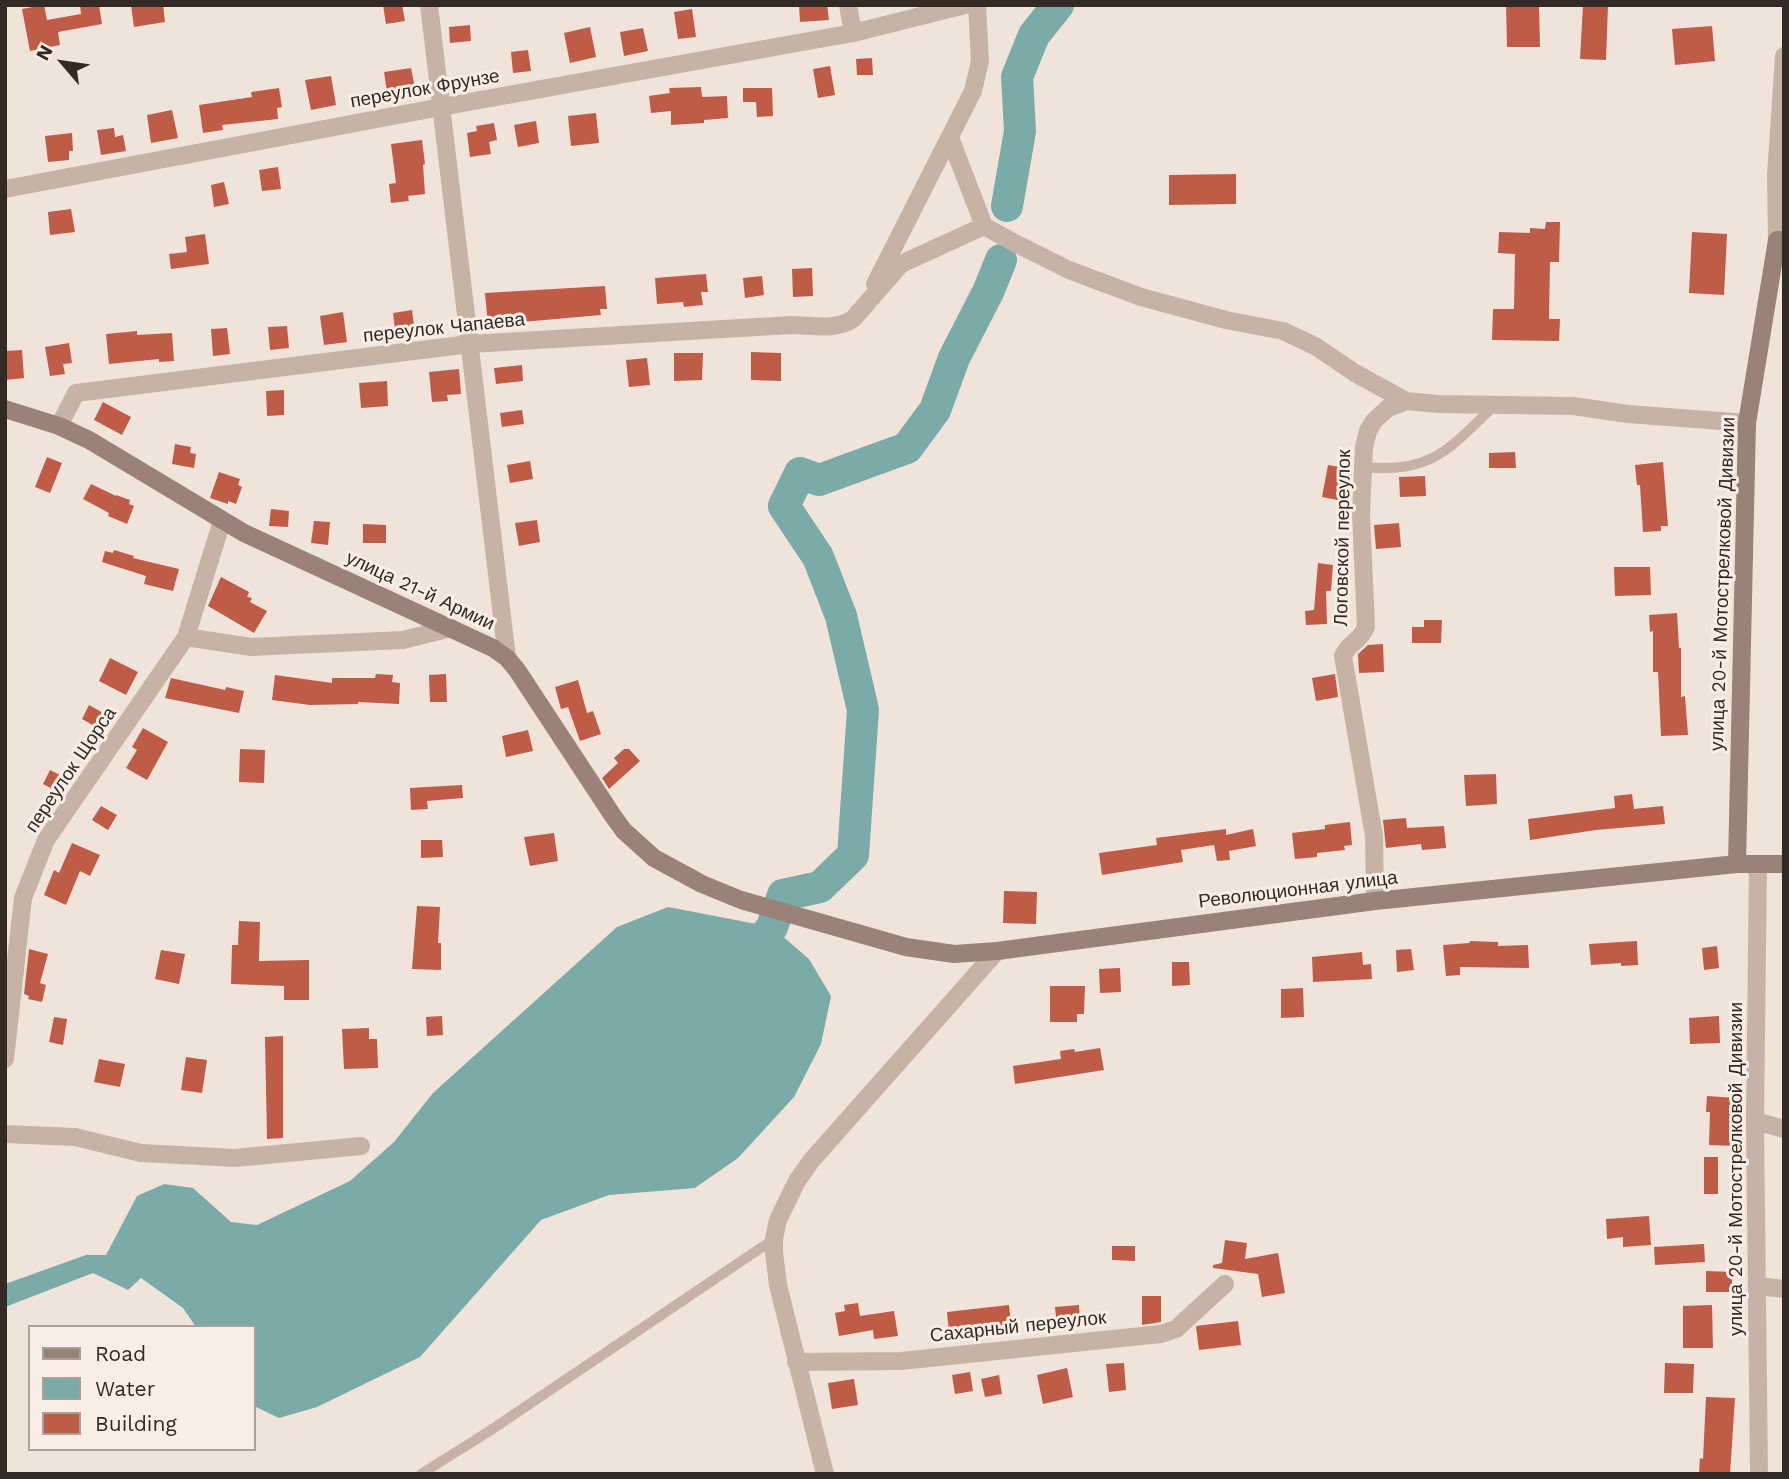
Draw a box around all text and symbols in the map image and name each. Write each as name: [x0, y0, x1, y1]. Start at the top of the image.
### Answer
north arrow: [28, 28, 98, 98]
text: N: [31, 41, 58, 64]
street label: переулок Фрунзе: [348, 65, 502, 113]
street label: переулок Чапаева: [362, 308, 526, 348]
street label: улица 20-й Мотострелковой Дивизии: [1706, 417, 1740, 751]
street label: Логовской переулок: [1330, 449, 1356, 627]
street label: улица 21-й Армии: [342, 547, 498, 635]
street label: переулок Щорса: [21, 703, 121, 837]
street label: Революционная улица: [1197, 866, 1399, 914]
street label: улица 20-й Мотострелковой Дивизии: [1725, 1002, 1747, 1336]
street label: Сахарный переулок: [929, 1306, 1107, 1348]
legend: [28, 1325, 256, 1451]
text: Road: [95, 1341, 146, 1366]
text: Water: [95, 1376, 155, 1401]
text: Building: [95, 1411, 177, 1436]

